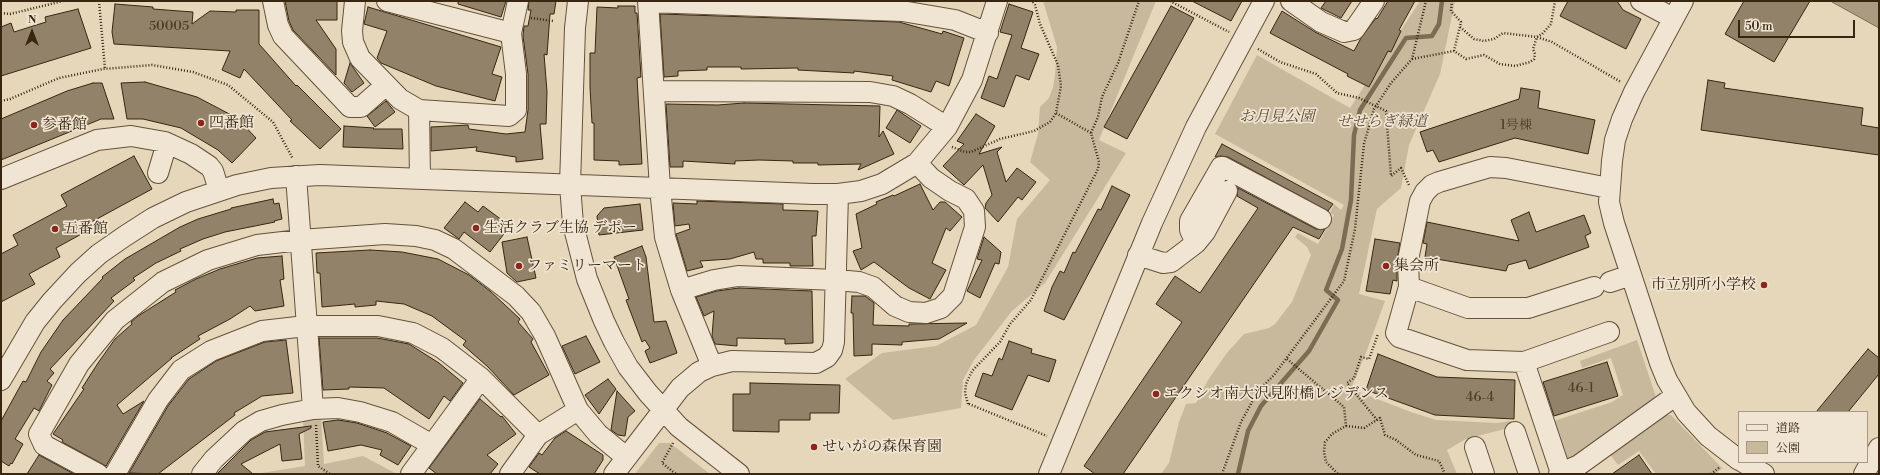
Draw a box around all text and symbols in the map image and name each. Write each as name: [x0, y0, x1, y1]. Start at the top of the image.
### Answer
north arrow: [12, 12, 52, 52]
scale bar: [1740, 12, 1857, 38]
text: N: [28, 13, 36, 27]
house number: 50005: [149, 19, 189, 35]
text: 50 m: [1745, 19, 1773, 34]
park label: お月見公園: [1240, 108, 1314, 126]
park label: せせらぎ緑道: [1337, 113, 1427, 131]
place label: 四番館: [209, 114, 254, 132]
place label: 参番館: [42, 116, 87, 134]
marker: 四番館: [196, 118, 206, 128]
house number: 1号棟: [1500, 118, 1532, 134]
marker: 参番館: [29, 120, 39, 130]
place label: 生活クラブ生協 デポー: [484, 219, 637, 237]
place label: 五番館: [63, 220, 108, 238]
marker: 生活クラブ生協 デポー: [471, 223, 481, 233]
marker: 五番館: [50, 224, 60, 234]
place label: ファミリーマート: [527, 257, 647, 275]
place label: 集会所: [1394, 257, 1439, 275]
marker: ファミリーマート: [514, 261, 524, 271]
marker: 集会所: [1381, 261, 1391, 271]
place label: 市立別所小学校: [1651, 276, 1756, 294]
marker: 市立別所小学校: [1759, 280, 1769, 290]
house number: 46-1: [1568, 381, 1594, 397]
place label: エクシオ南大沢見附橋レジデンス: [1164, 385, 1389, 403]
marker: エクシオ南大沢見附橋レジデンス: [1151, 389, 1161, 399]
house number: 46-4: [1466, 390, 1494, 406]
legend: [1738, 411, 1868, 463]
text: 道路: [1776, 421, 1800, 436]
place label: せいがの森保育園: [822, 438, 942, 456]
text: 公園: [1776, 441, 1800, 456]
marker: せいがの森保育園: [809, 442, 819, 452]

